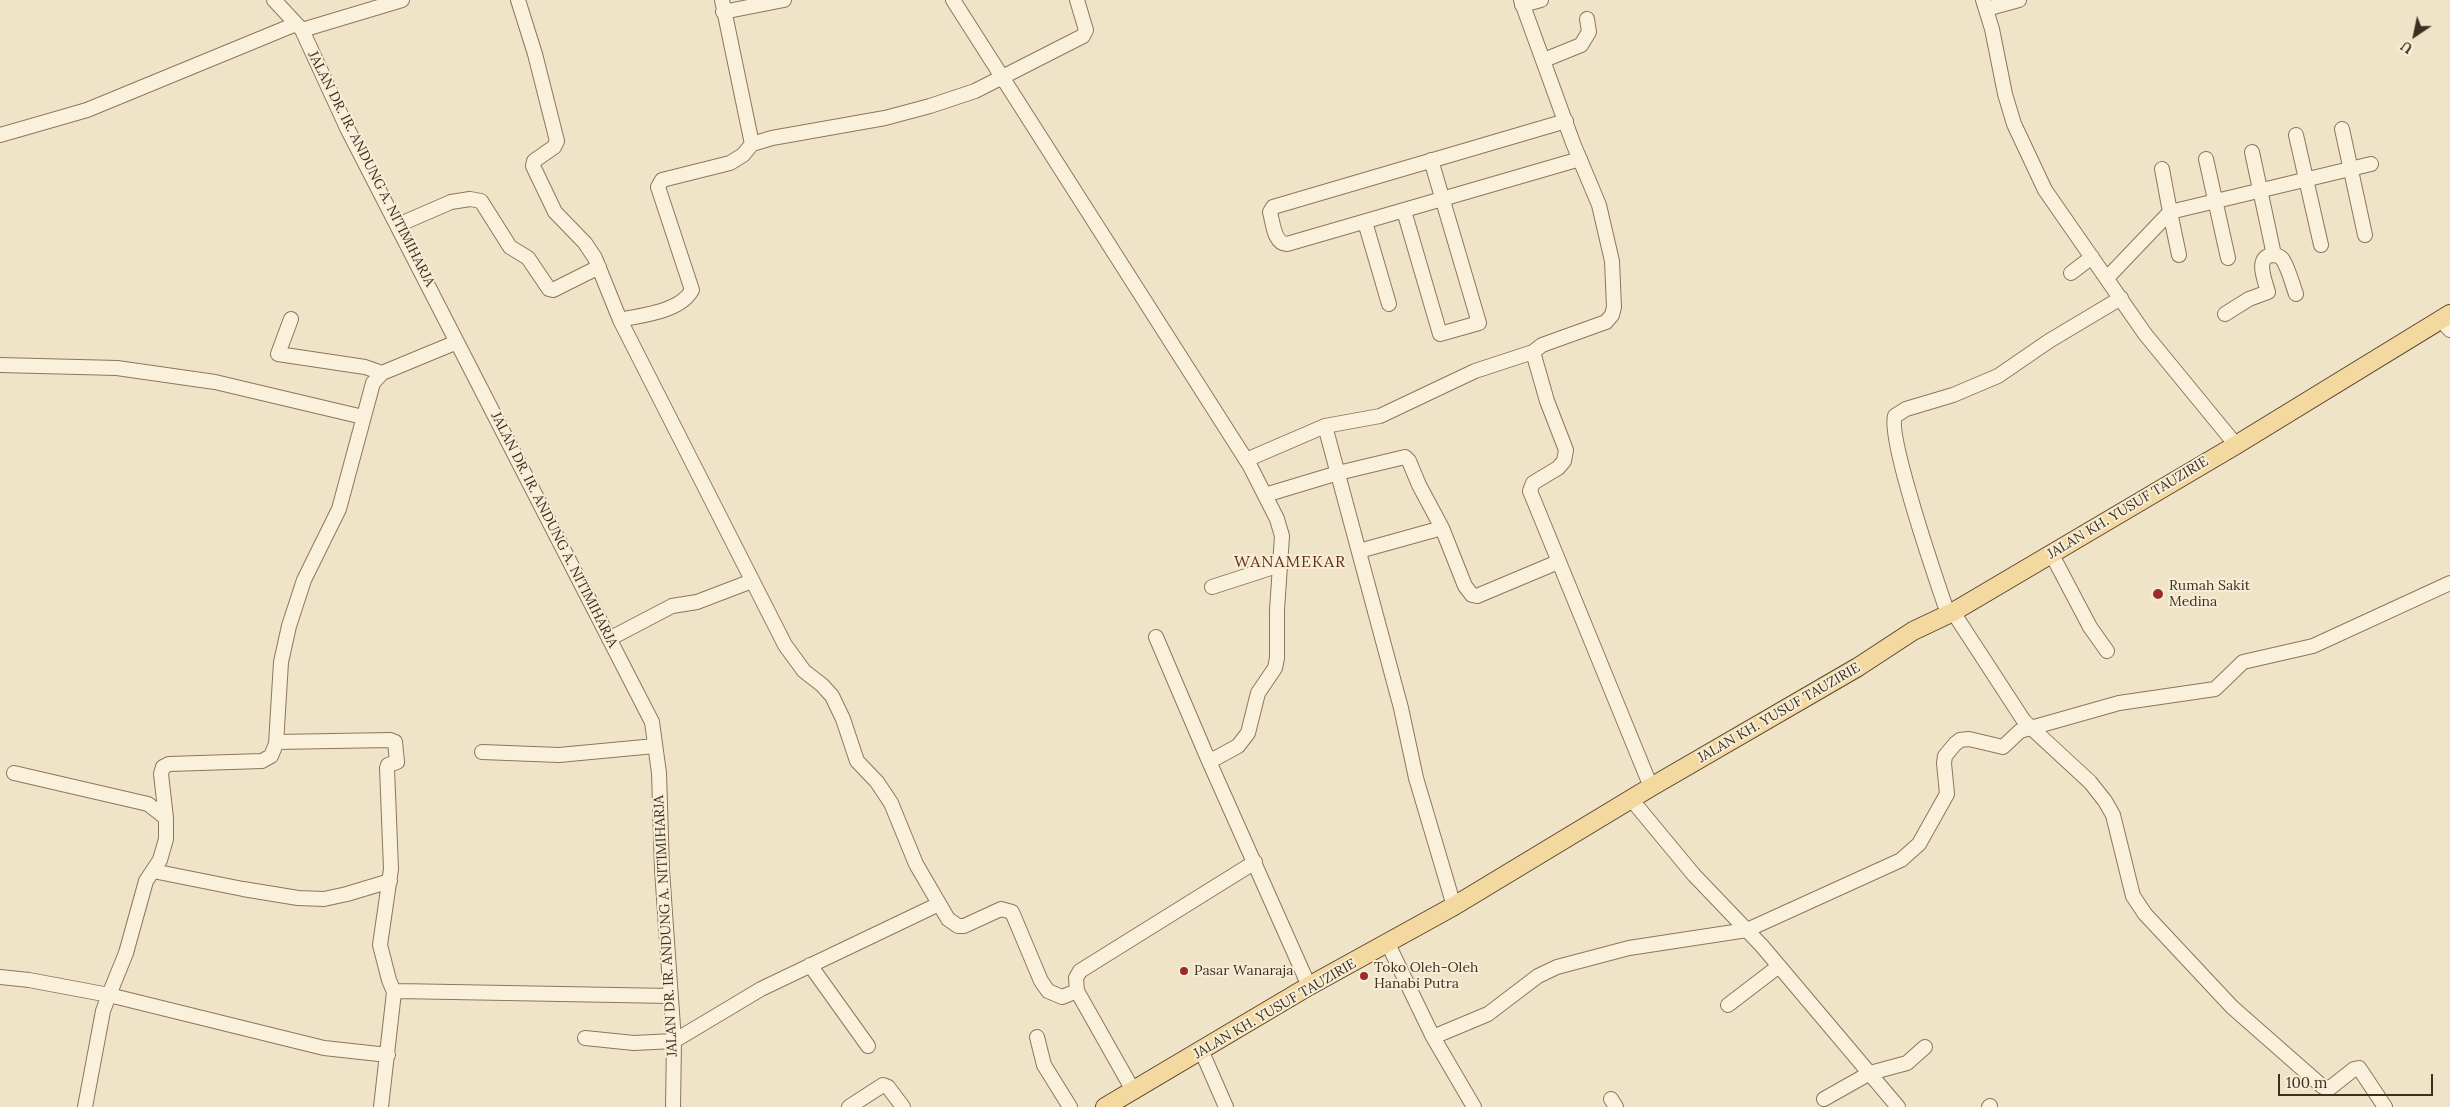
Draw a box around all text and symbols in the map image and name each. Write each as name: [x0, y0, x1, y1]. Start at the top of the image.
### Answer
north arrow: [2390, 10, 2440, 60]
text: U: [2397, 37, 2416, 58]
street label: JALAN DR. IR. ANDUNG A. NITIMIHARJA: [304, 48, 438, 290]
street label: JALAN DR. IR. ANDUNG A. NITIMIHARJA: [487, 409, 621, 651]
street label: JALAN KH. YUSUF TAUZIRIE: [2044, 453, 2212, 563]
district label: WANAMEKAR: [1233, 552, 1347, 572]
place label: Rumah Sakit Medina: [2169, 578, 2250, 610]
marker: Rumah Sakit Medina: [2151, 587, 2165, 601]
street label: JALAN KH. YUSUF TAUZIRIE: [1695, 659, 1863, 767]
street label: JALAN DR. IR. ANDUNG A. NITIMIHARJA: [651, 795, 681, 1057]
street label: JALAN KH. YUSUF TAUZIRIE: [1191, 955, 1359, 1063]
place label: Toko Oleh-Oleh Hanabi Putra: [1374, 960, 1478, 992]
place label: Pasar Wanaraja: [1194, 963, 1293, 979]
marker: Pasar Wanaraja: [1178, 965, 1190, 977]
marker: Toko Oleh-Oleh Hanabi Putra: [1358, 970, 1370, 982]
scale bar: [2280, 1064, 2435, 1096]
text: 100 m: [2286, 1073, 2327, 1092]

